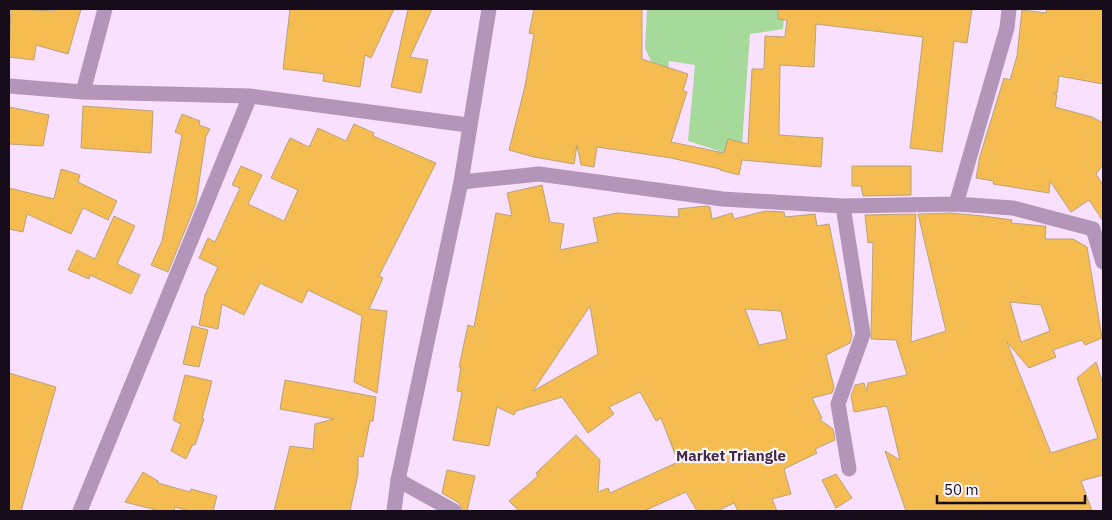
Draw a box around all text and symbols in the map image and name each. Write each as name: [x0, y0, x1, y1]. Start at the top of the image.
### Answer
district label: Market Triangle: [676, 446, 786, 465]
scale bar: [937, 472, 1084, 504]
text: 50 m: [944, 480, 979, 499]

